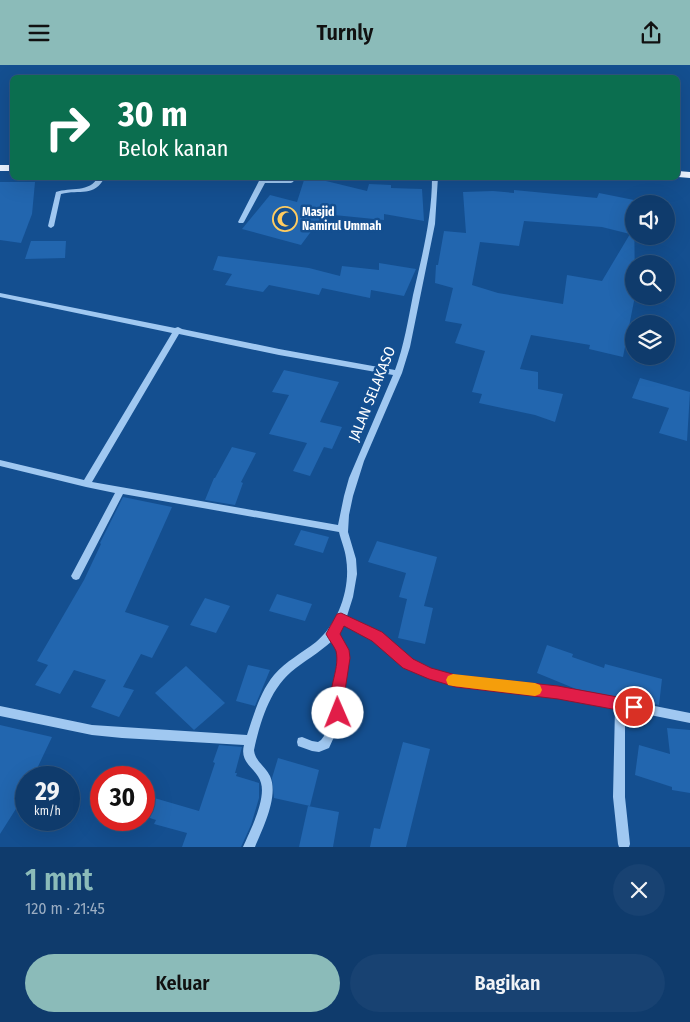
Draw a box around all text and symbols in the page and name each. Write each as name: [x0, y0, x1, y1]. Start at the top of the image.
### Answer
icon: menu: [25, 19, 53, 47]
text: Turnly: [317, 19, 373, 46]
icon: share: [637, 19, 665, 47]
text: 30 m: [118, 93, 188, 135]
icon: right: [35, 95, 100, 160]
text: Belok kanan: [118, 135, 228, 162]
map controls: [625, 195, 675, 365]
button: sound: [625, 195, 675, 245]
place label: Masjid Namirul Ummah: [302, 205, 381, 233]
mosque icon: Masjid Namirul Ummah: [272, 206, 298, 232]
button: search: [625, 255, 675, 305]
button: layers: [625, 315, 675, 365]
street label: JALAN SELAKASO: [345, 344, 399, 444]
position arrow: [311, 686, 363, 738]
pin: [613, 686, 655, 728]
icon: arrive: [620, 693, 648, 721]
speed limit sign: 30: [90, 766, 155, 831]
text: 29: [35, 777, 60, 807]
text: km/h: [34, 804, 61, 818]
text: 1 mnt: [25, 862, 93, 898]
button: close: [613, 864, 665, 916]
text: 120 m · 21:45: [25, 899, 105, 918]
button: Keluar: [25, 954, 340, 1012]
button: Bagikan: [350, 954, 665, 1012]

